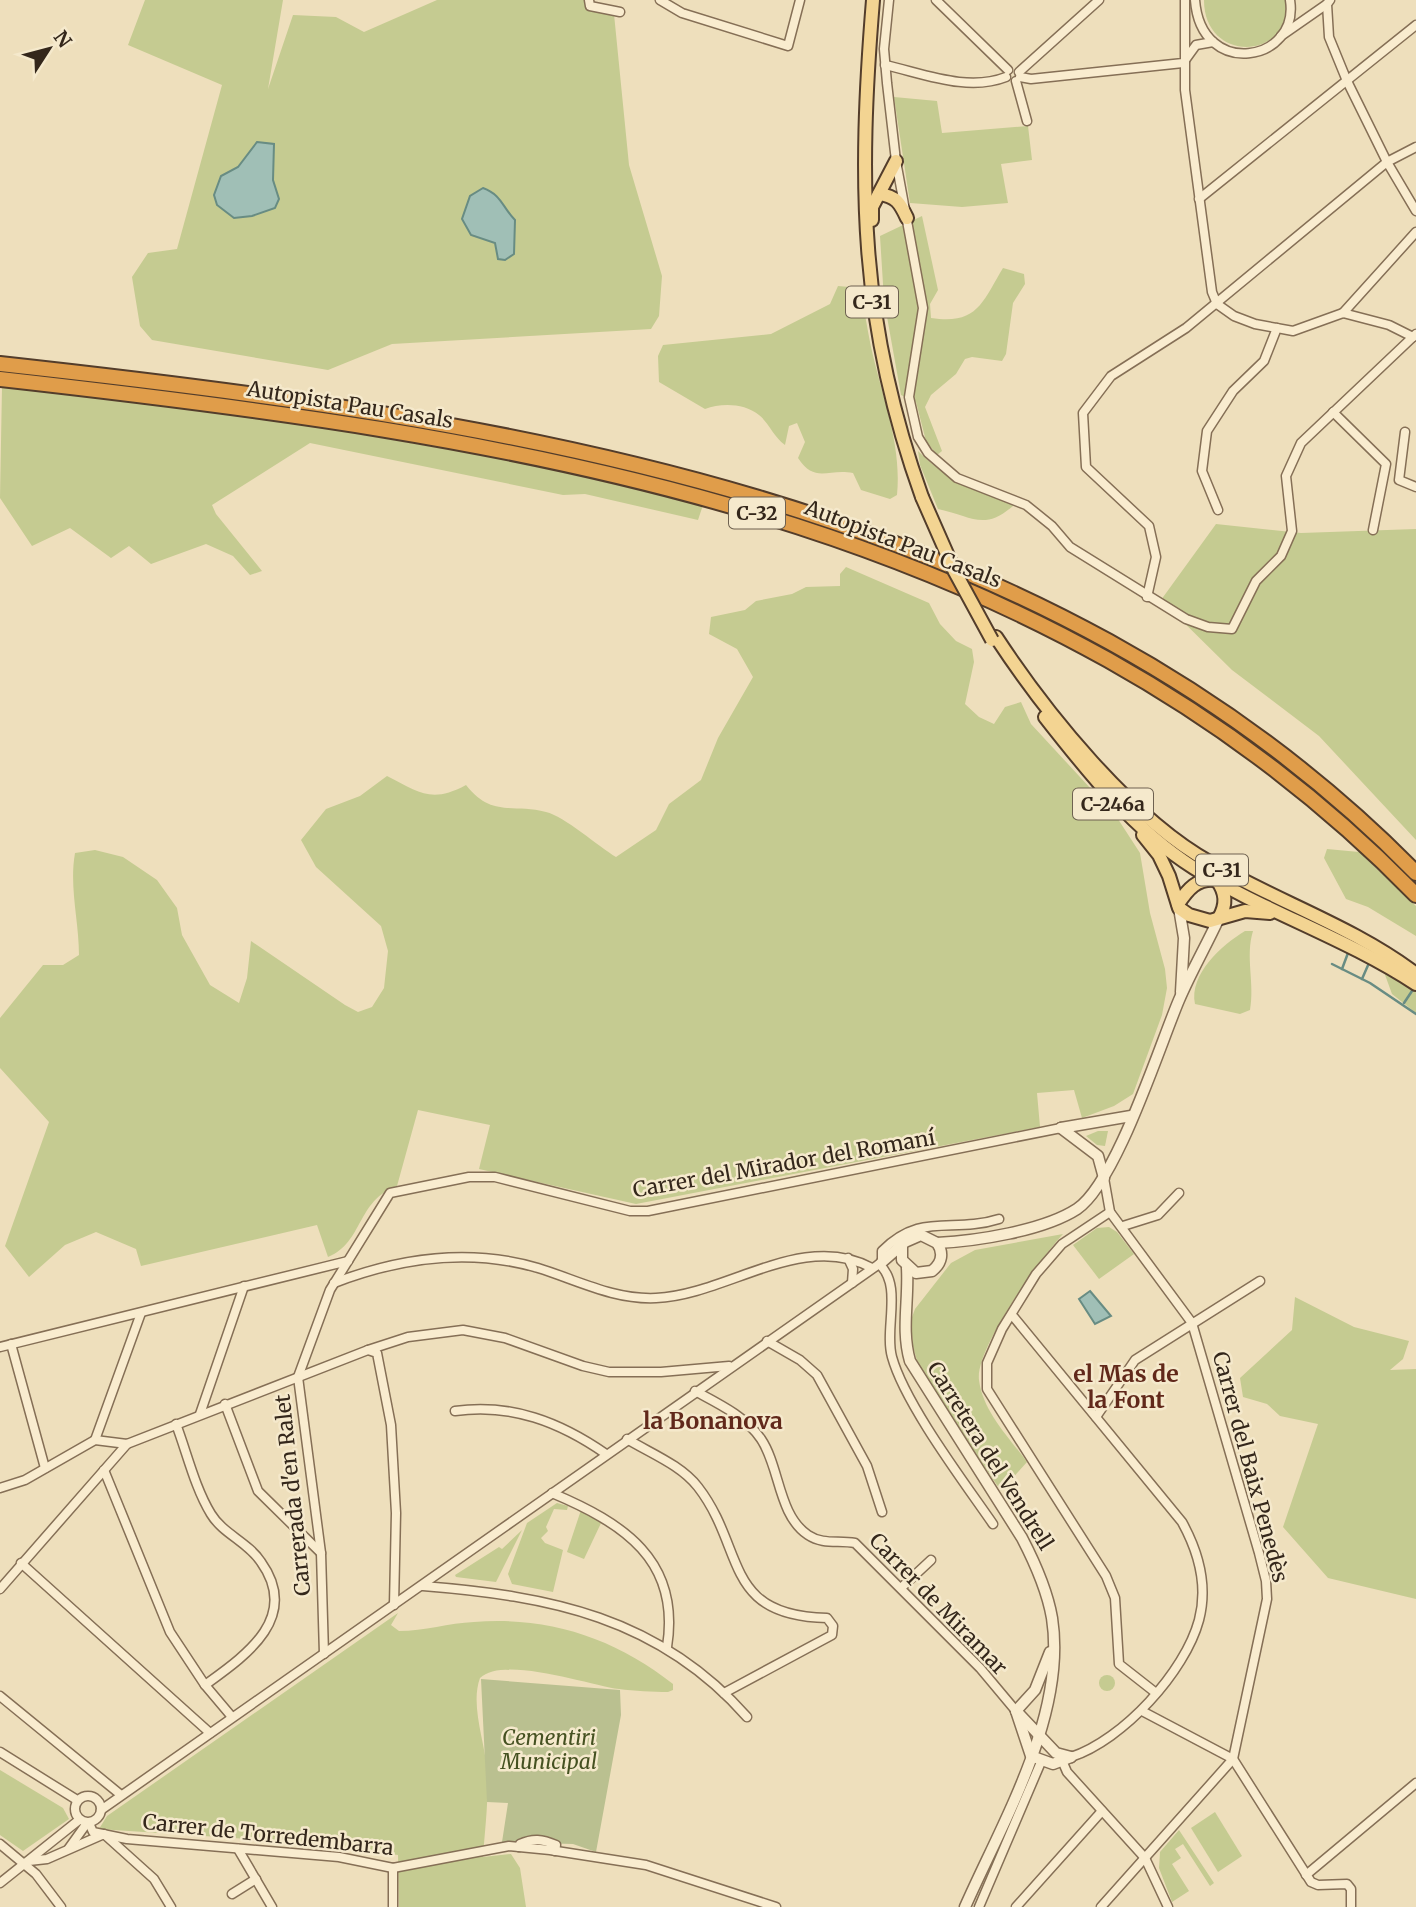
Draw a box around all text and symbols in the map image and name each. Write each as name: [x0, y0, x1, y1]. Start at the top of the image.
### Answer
north arrow: [14, 14, 84, 84]
text: N: [49, 26, 77, 52]
road number: C-31: [846, 286, 898, 318]
street label: Autopista Pau Casals: [244, 375, 455, 434]
street label: Autopista Pau Casals: [800, 493, 1005, 593]
road number: C-32: [729, 498, 785, 528]
road number: C-246a: [1073, 789, 1153, 820]
road number: C-31: [1196, 855, 1248, 886]
street label: Carrer del Mirador del Romaní: [631, 1123, 938, 1203]
street label: Carrer del Baix Penedès: [1207, 1348, 1294, 1585]
street label: Carretera del Vendrell: [921, 1356, 1060, 1555]
district label: el Mas de la Font: [1073, 1359, 1179, 1414]
street label: Carrerada d'en Ralet: [268, 1393, 317, 1597]
district label: la Bonanova: [643, 1406, 783, 1435]
street label: Carrer de Miramar: [864, 1527, 1013, 1680]
park label: Cementiri Municipal: [500, 1724, 597, 1775]
street label: Carrer de Torredembarra: [141, 1808, 395, 1861]

